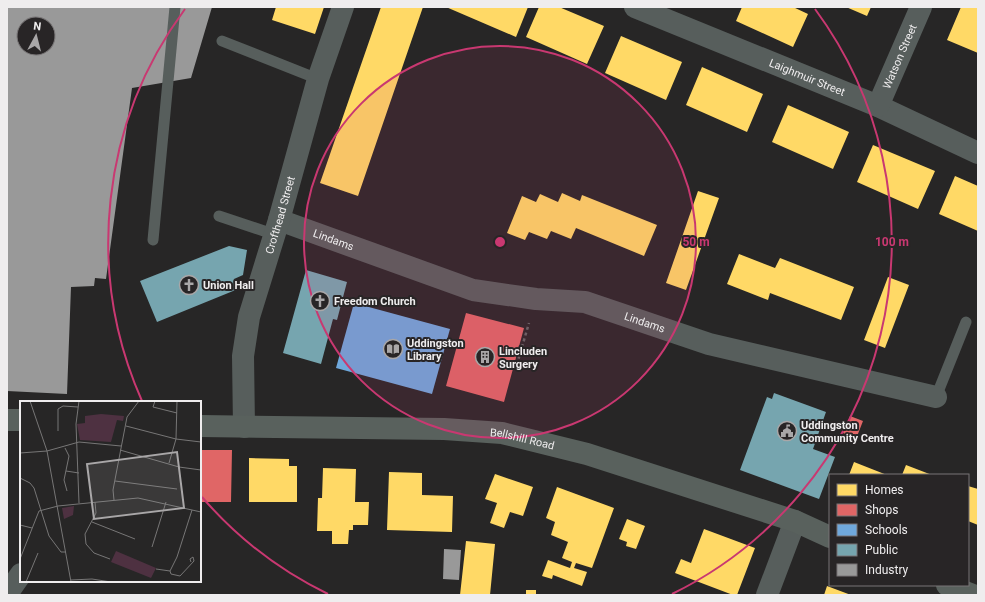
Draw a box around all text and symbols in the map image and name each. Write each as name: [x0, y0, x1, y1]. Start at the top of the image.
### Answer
north arrow: [16, 16, 56, 56]
text: N: [33, 20, 42, 34]
street label: Watson Street: [880, 22, 920, 91]
street label: Laighmuir Street: [767, 56, 847, 99]
street label: Crofthead Street: [263, 174, 298, 256]
street label: Lindams: [311, 227, 356, 254]
centre of rings: [493, 235, 507, 249]
text: 50 m: [682, 235, 710, 249]
text: 100 m: [875, 235, 909, 249]
church icon: Union Hall: [178, 274, 200, 296]
place label: Union Hall: [203, 279, 254, 292]
church icon: Freedom Church: [309, 290, 331, 312]
place label: Freedom Church: [334, 295, 416, 308]
street label: Lindams: [622, 310, 667, 336]
place label: Uddingston Library: [407, 337, 464, 363]
library icon: Uddingston Library: [382, 338, 404, 360]
place label: Lincluden Surgery: [499, 345, 547, 371]
building icon: Lincluden Surgery: [474, 346, 496, 368]
inset map: [20, 401, 201, 582]
place label: Uddingston Community Centre: [801, 419, 894, 445]
public building icon: Uddingston Community Centre: [776, 420, 798, 442]
street label: Bellshill Road: [489, 426, 556, 453]
legend: [829, 474, 969, 586]
text: Homes: [865, 483, 903, 497]
text: Shops: [865, 503, 899, 517]
text: Schools: [865, 523, 908, 537]
text: Public: [865, 543, 898, 557]
text: Industry: [865, 563, 909, 577]

